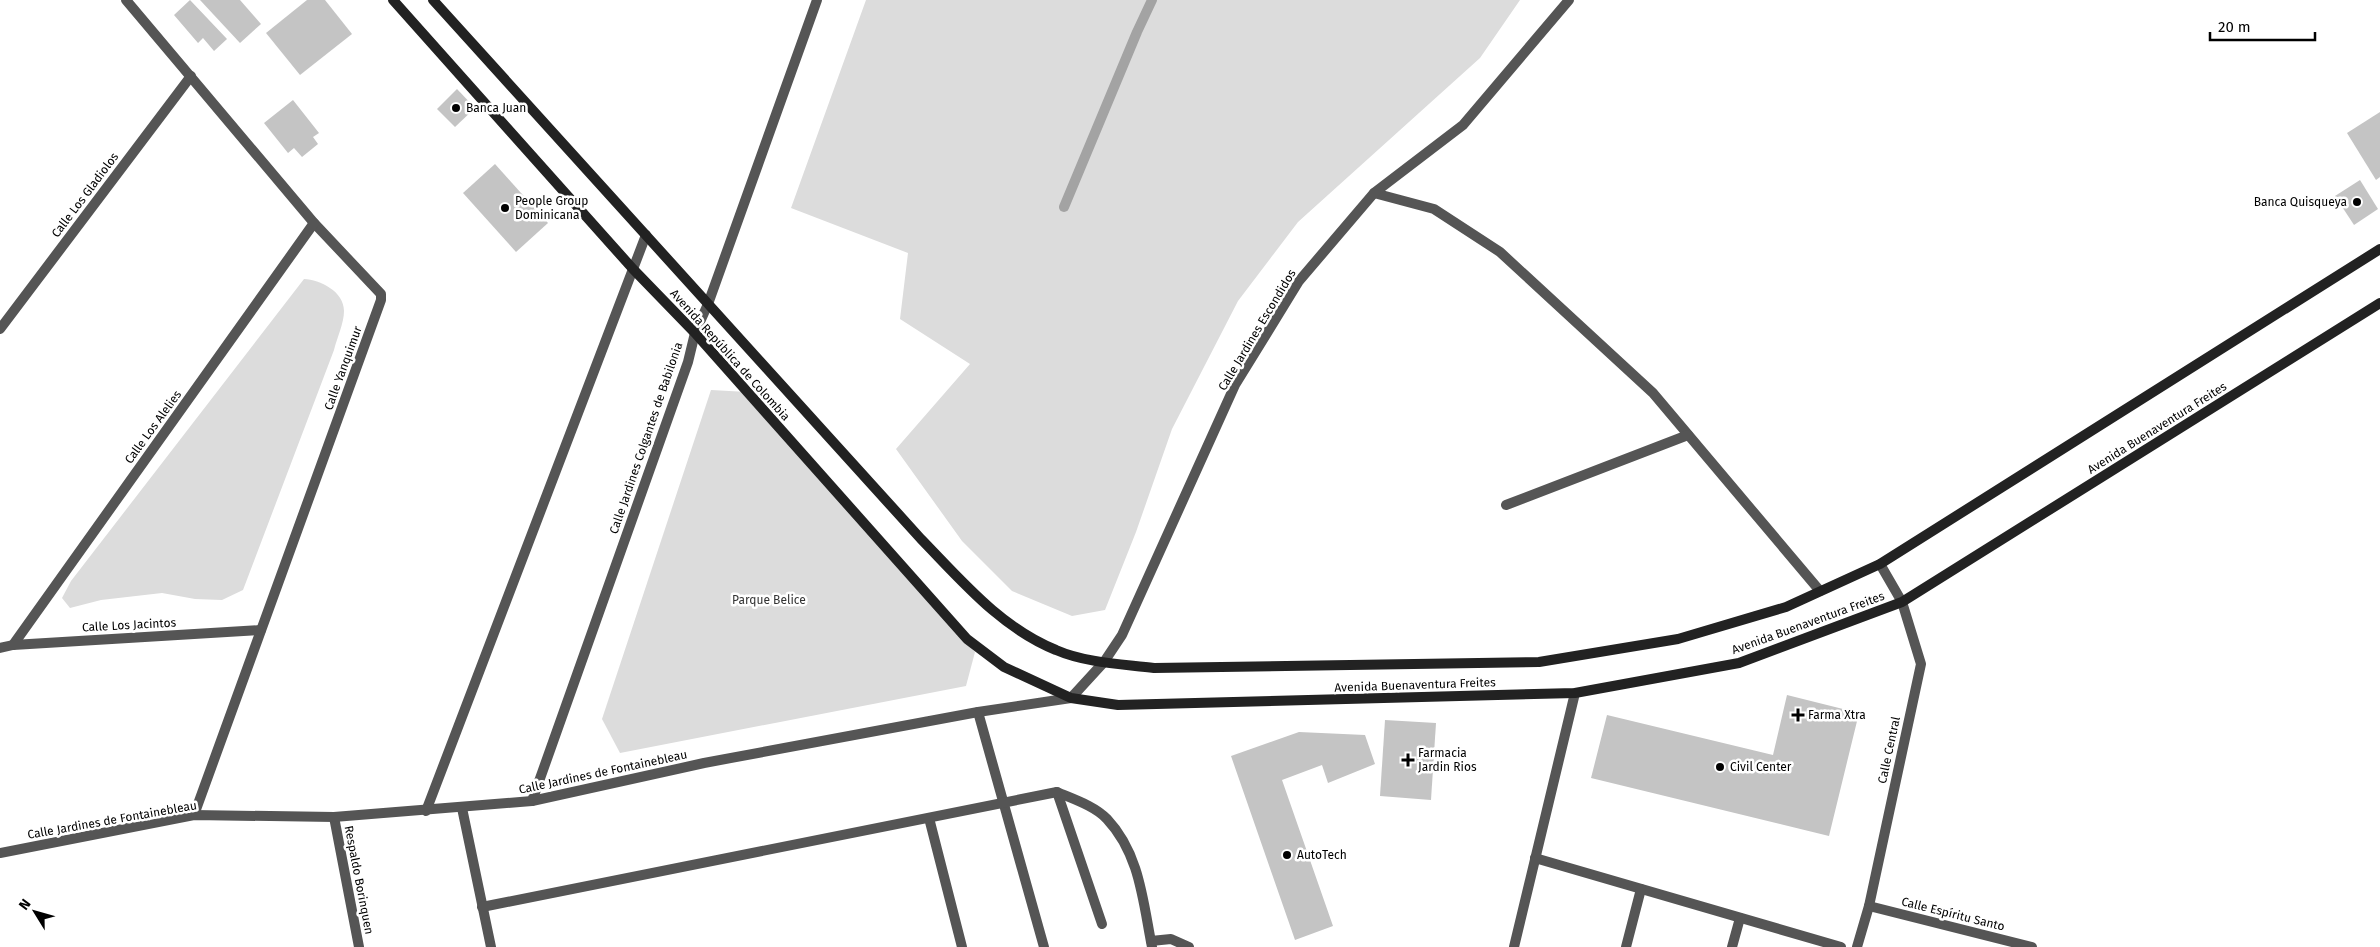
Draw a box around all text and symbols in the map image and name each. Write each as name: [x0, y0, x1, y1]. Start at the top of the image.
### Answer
scale bar: [2210, 10, 2315, 42]
text: 20 m: [2218, 18, 2251, 36]
place label: Banca Juan: [466, 101, 526, 115]
marker: Banca Juan: [450, 102, 462, 114]
street label: Calle Los Gladiolos: [49, 150, 122, 240]
place label: People Group Dominicana: [515, 194, 588, 222]
place label: Banca Quisqueya: [2254, 195, 2347, 209]
marker: Banca Quisqueya: [2351, 196, 2363, 208]
marker: People Group Dominicana: [499, 202, 511, 214]
street label: Calle Jardines Escondidos: [1215, 267, 1299, 393]
street label: Avenida República de Colombia: [667, 286, 793, 424]
street label: Calle Yanquimur: [321, 324, 365, 412]
street label: Calle Jardines Colgantes de Babilonia: [607, 340, 685, 536]
street label: Avenida Buenaventura Freites: [2085, 379, 2229, 477]
street label: Calle Los Alelies: [122, 387, 184, 466]
street label: Avenida Buenaventura Freites: [1730, 589, 1887, 657]
park label: Parque Belice: [732, 593, 806, 607]
street label: Calle Los Jacintos: [82, 616, 177, 634]
street label: Avenida Buenaventura Freites: [1334, 675, 1496, 695]
place label: Farma Xtra: [1808, 708, 1866, 722]
marker: Farma Xtra: [1792, 709, 1804, 721]
street label: Calle Central: [1875, 715, 1903, 785]
place label: Farmacia Jardin Rios: [1418, 746, 1477, 774]
street label: Calle Jardines de Fontainebleau: [518, 747, 688, 797]
marker: Farmacia Jardin Rios: [1402, 754, 1414, 766]
place label: Civil Center: [1730, 760, 1792, 774]
marker: Civil Center: [1714, 761, 1726, 773]
street label: Calle Jardines de Fontainebleau: [26, 798, 198, 842]
street label: Respaldo Borinquen: [342, 824, 376, 936]
place label: AutoTech: [1297, 848, 1347, 862]
marker: AutoTech: [1281, 849, 1293, 861]
north arrow: [10, 887, 60, 937]
street label: Calle Espíritu Santo: [1900, 894, 2006, 934]
text: N: [15, 896, 35, 913]

